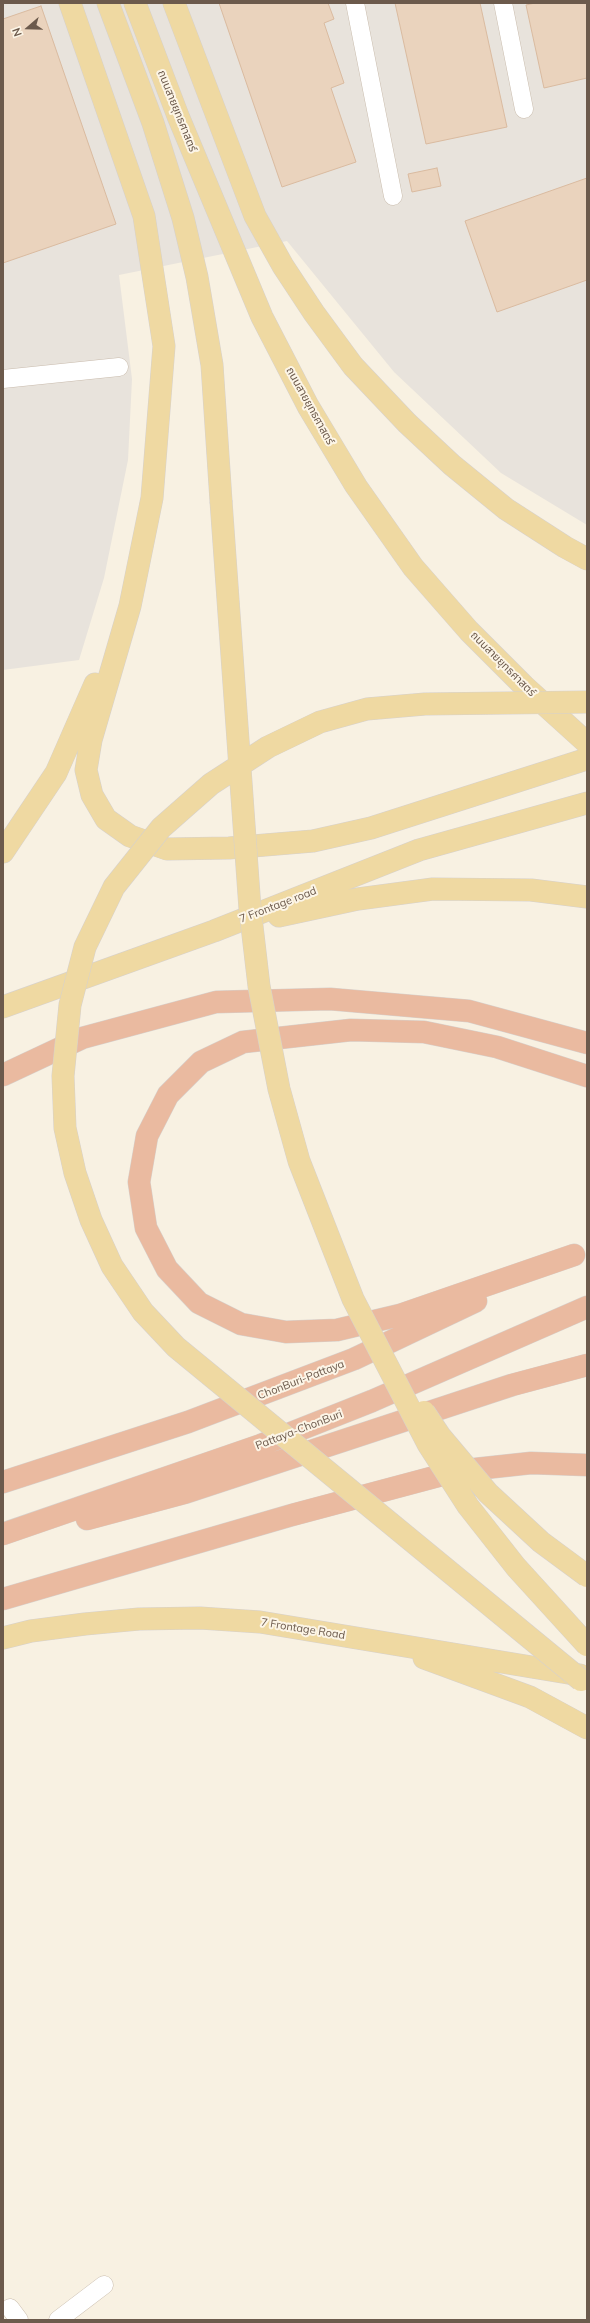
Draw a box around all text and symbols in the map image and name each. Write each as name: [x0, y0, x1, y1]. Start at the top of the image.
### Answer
north arrow: [8, 8, 48, 48]
text: N: [9, 26, 25, 38]
street label: ถนนสายยุทธศาสตร์: [155, 68, 199, 154]
street label: ถนนสายยุทธศาสตร์: [283, 365, 337, 447]
street label: ถนนสายยุทธศาสตร์: [468, 629, 538, 699]
street label: 7 Frontage road: [238, 884, 318, 926]
street label: ChonBuri-Pattaya: [256, 1357, 346, 1403]
street label: Pattaya-ChonBuri: [254, 1407, 344, 1453]
street label: 7 Frontage Road: [260, 1616, 346, 1642]

